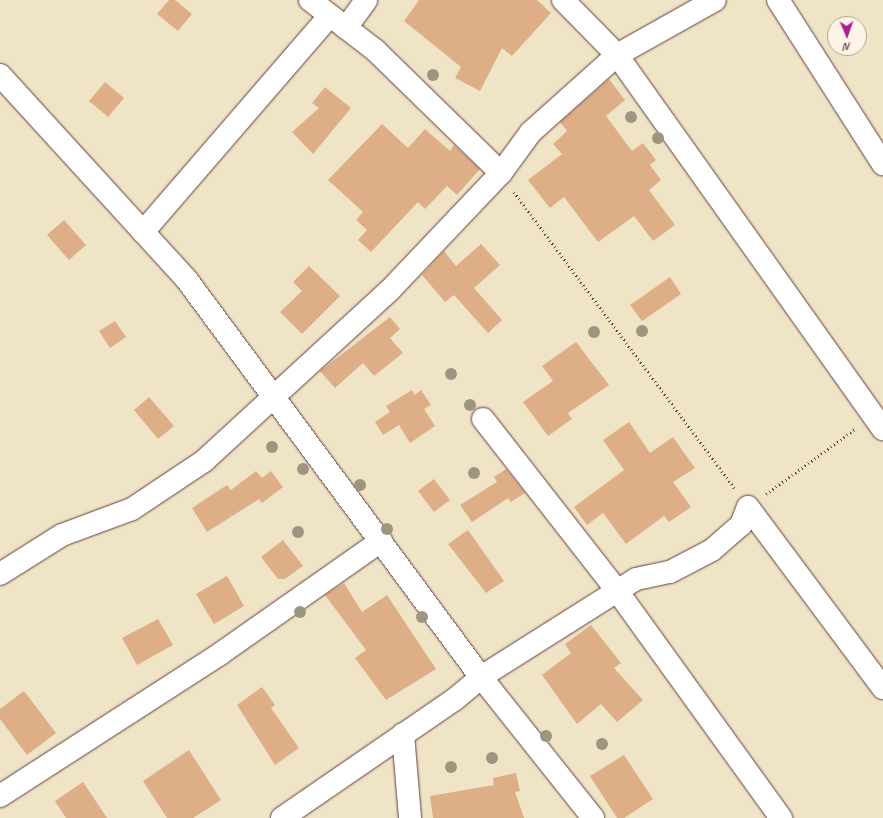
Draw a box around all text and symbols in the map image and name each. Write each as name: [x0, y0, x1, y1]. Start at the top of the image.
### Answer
north arrow: [827, 16, 867, 56]
text: N: [844, 40, 851, 54]

